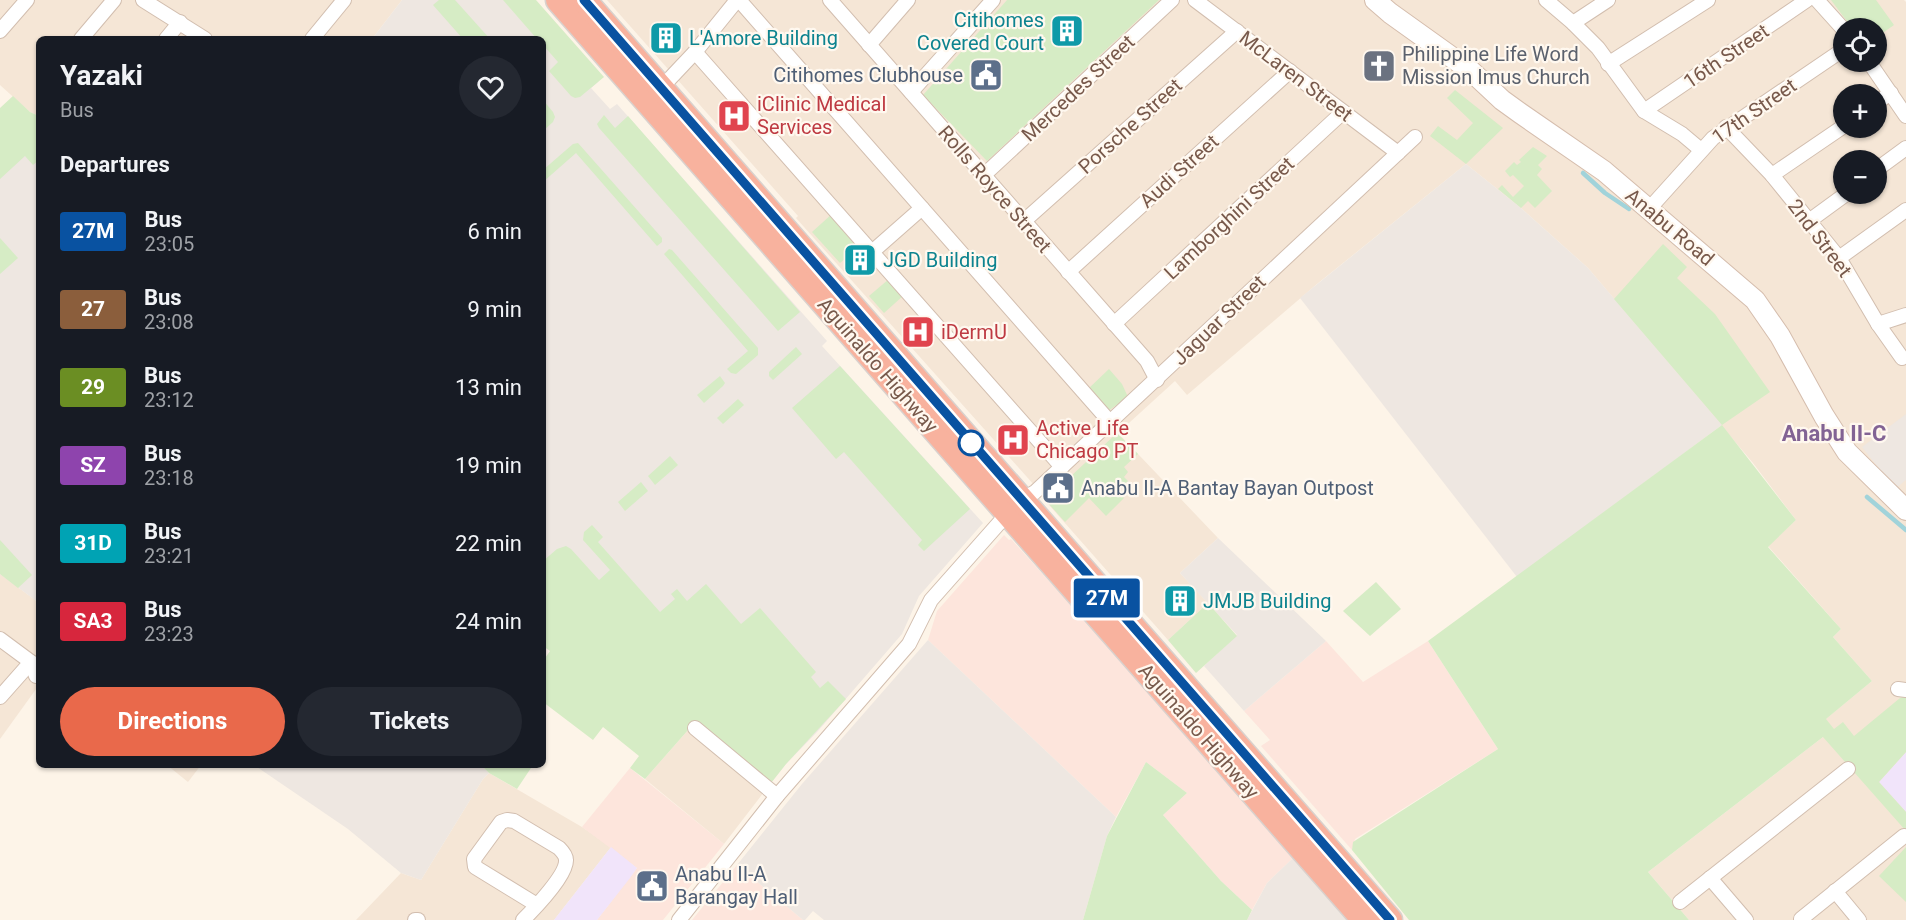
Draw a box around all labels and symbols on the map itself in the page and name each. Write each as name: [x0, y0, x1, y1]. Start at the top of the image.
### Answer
place label: Citihomes Covered Court: [917, 8, 1044, 55]
building icon: Citihomes Covered Court: [1049, 13, 1085, 49]
street label: 16th Street: [1679, 19, 1773, 93]
building icon: L'Amore Building: [648, 20, 684, 56]
place label: L'Amore Building: [689, 26, 838, 50]
street label: McLaren Street: [1235, 26, 1357, 126]
street label: Mercedes Street: [1017, 30, 1139, 146]
place label: Philippine Life Word Mission Imus Church: [1402, 42, 1590, 89]
church icon: Philippine Life Word Mission Imus Church: [1361, 48, 1397, 84]
public building icon: Citihomes Clubhouse: [968, 57, 1004, 93]
place label: Citihomes Clubhouse: [773, 63, 963, 87]
street label: Porsche Street: [1073, 73, 1187, 179]
street label: 17th Street: [1707, 73, 1801, 149]
place label: iClinic Medical Services: [757, 92, 886, 139]
hospital icon: iClinic Medical Services: [716, 98, 752, 134]
street label: Rolls Royce Street: [933, 121, 1057, 257]
street label: Audi Street: [1135, 129, 1223, 213]
street label: Lamborghini Street: [1159, 152, 1299, 284]
street label: Anabu Road: [1621, 183, 1719, 271]
street label: 2nd Street: [1783, 194, 1857, 282]
building icon: JGD Building: [842, 242, 878, 278]
place label: JGD Building: [883, 248, 997, 272]
street label: Jaguar Street: [1168, 270, 1270, 370]
street label: Aguinaldo Highway: [813, 293, 944, 438]
hospital icon: iDermU: [900, 314, 936, 350]
place label: iDermU: [941, 320, 1007, 344]
place label: Active Life Chicago PT: [1036, 416, 1138, 463]
district label: Anabu II-C: [1782, 421, 1886, 446]
hospital icon: Active Life Chicago PT: [995, 422, 1031, 458]
unlabelled marker: [958, 430, 984, 456]
public building icon: Anabu II-A Bantay Bayan Outpost: [1040, 470, 1076, 506]
place label: Anabu II-A Bantay Bayan Outpost: [1081, 476, 1374, 500]
line badge: 27M: [1072, 578, 1142, 618]
building icon: JMJB Building: [1162, 583, 1198, 619]
place label: JMJB Building: [1203, 589, 1332, 613]
street label: Aguinaldo Highway: [1134, 659, 1265, 804]
place label: Anabu II-A Barangay Hall: [675, 862, 798, 909]
public building icon: Anabu II-A Barangay Hall: [634, 868, 670, 904]

